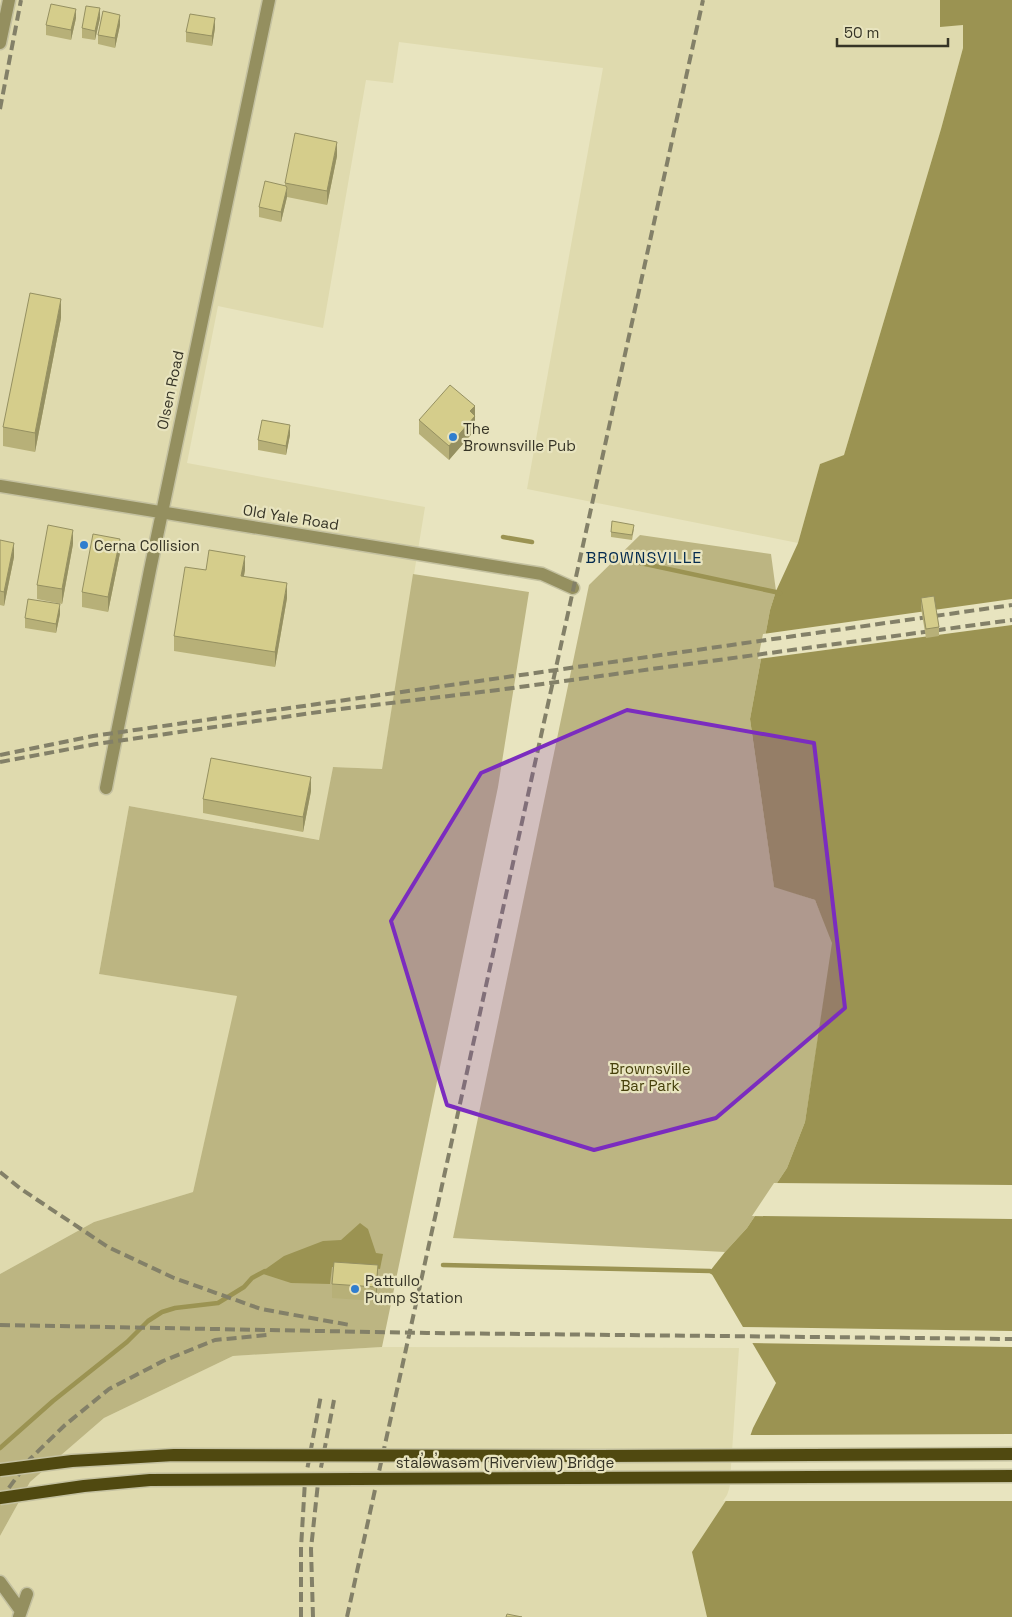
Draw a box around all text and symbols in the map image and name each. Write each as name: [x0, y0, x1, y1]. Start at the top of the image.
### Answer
scale bar: [837, 15, 948, 47]
text: 50 m: [844, 23, 879, 42]
street label: Olsen Road: [152, 349, 188, 431]
place label: The Brownsville Pub: [463, 419, 576, 455]
marker: The Brownsville Pub: [447, 431, 459, 443]
street label: Old Yale Road: [242, 500, 340, 534]
place label: Cerna Collision: [94, 536, 200, 555]
marker: Cerna Collision: [78, 539, 90, 551]
district label: BROWNSVILLE: [586, 547, 702, 568]
park label: Brownsville Bar Park: [609, 1059, 691, 1095]
place label: Pattullo Pump Station: [365, 1271, 463, 1307]
marker: Pattullo Pump Station: [349, 1283, 361, 1295]
street label: stal̕əw̓asəm (Riverview) Bridge: [396, 1452, 614, 1473]

